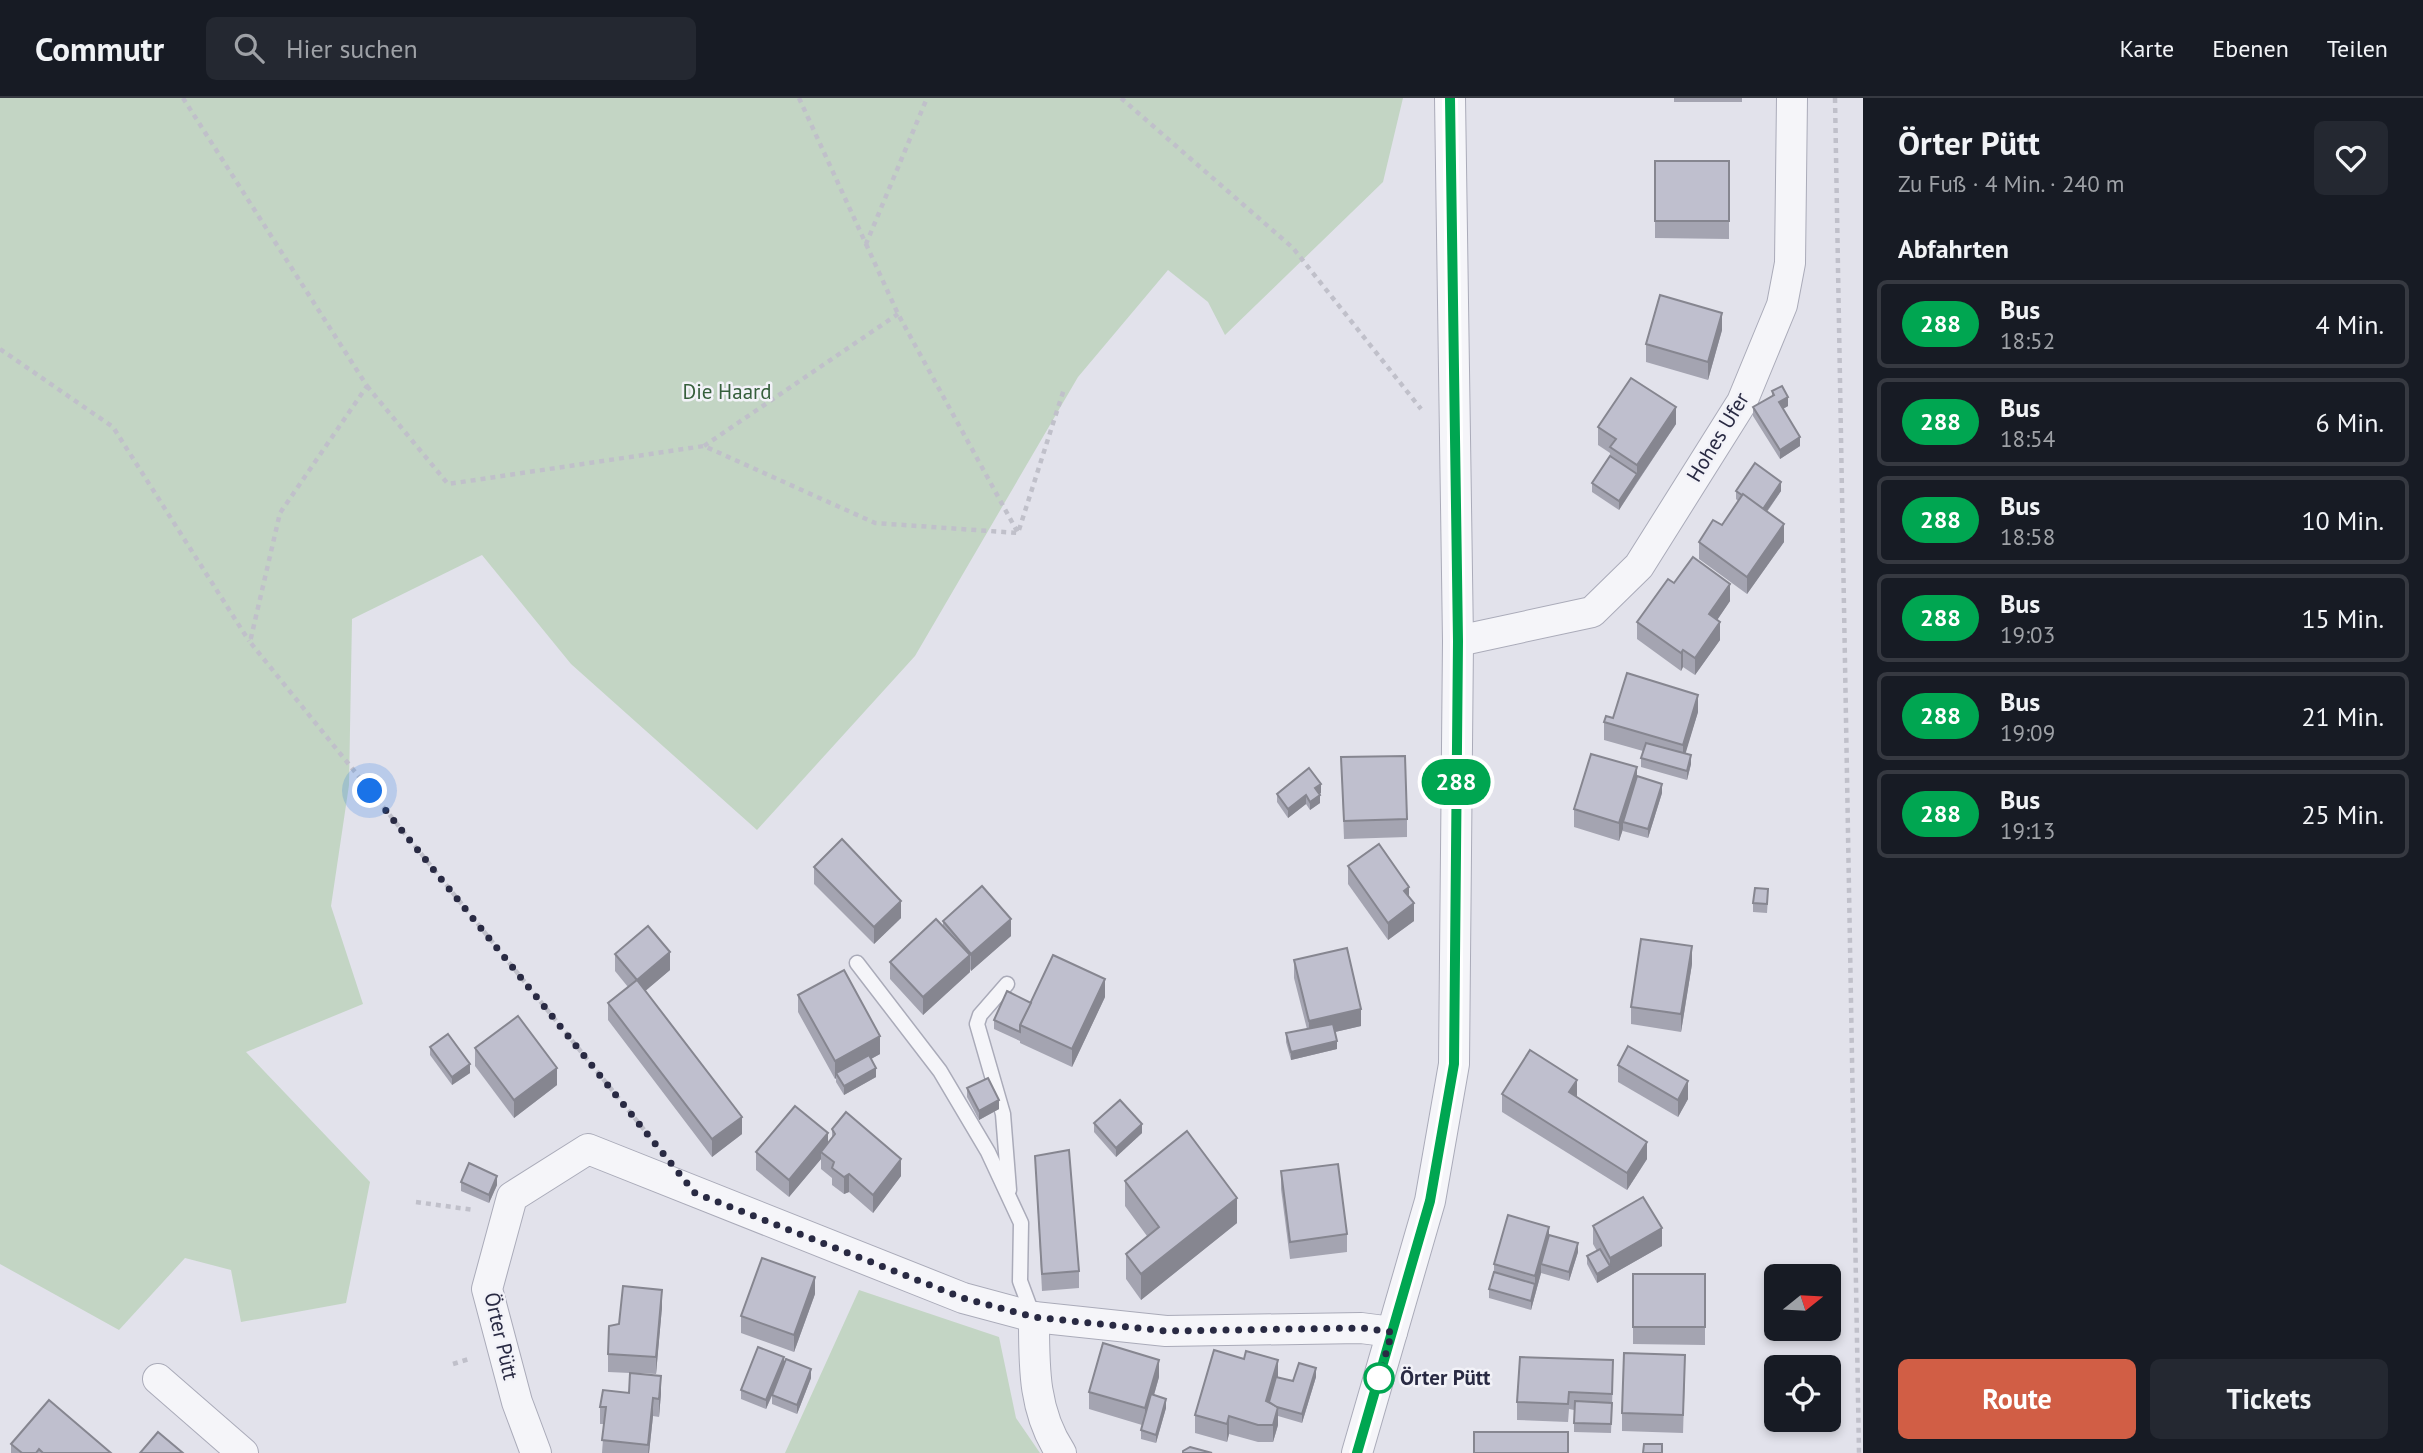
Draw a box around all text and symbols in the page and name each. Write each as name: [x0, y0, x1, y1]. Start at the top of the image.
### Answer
search box: [206, 17, 696, 80]
text: Commutr: [35, 27, 164, 70]
icon: search: [230, 29, 268, 67]
text: Hier suchen: [286, 32, 418, 65]
text: Karte: [2120, 33, 2174, 64]
text: Ebenen: [2212, 33, 2289, 64]
text: Teilen: [2327, 33, 2388, 64]
text: Örter Pütt: [1898, 121, 2040, 164]
button: heart: [2314, 121, 2388, 195]
text: Zu Fuß · 4 Min. · 240 m: [1898, 169, 2124, 198]
text: Abfahrten: [1898, 232, 2009, 265]
text: Bus: [2000, 293, 2040, 326]
text: 288: [1920, 308, 1961, 339]
text: 4 Min.: [2316, 308, 2384, 341]
text: 18:52: [2000, 326, 2055, 355]
park label: Die Haard: [682, 378, 772, 405]
street label: Hohes Ufer: [1680, 387, 1755, 487]
text: Bus: [2000, 391, 2040, 424]
text: 288: [1920, 406, 1961, 437]
text: 6 Min.: [2316, 406, 2384, 439]
text: 18:54: [2000, 424, 2055, 453]
text: Bus: [2000, 489, 2040, 522]
text: 288: [1920, 504, 1961, 535]
text: 10 Min.: [2301, 504, 2384, 537]
text: 18:58: [2000, 522, 2055, 551]
text: Bus: [2000, 587, 2040, 620]
text: 288: [1920, 602, 1961, 633]
text: 15 Min.: [2301, 602, 2384, 635]
text: 19:03: [2000, 620, 2055, 649]
text: Bus: [2000, 685, 2040, 718]
text: 288: [1920, 700, 1961, 731]
text: 21 Min.: [2301, 700, 2384, 733]
text: 19:09: [2000, 718, 2055, 747]
line badge: 288: [1416, 759, 1496, 805]
text: 288: [1436, 766, 1476, 797]
your location: [352, 773, 387, 808]
text: Bus: [2000, 783, 2040, 816]
text: 288: [1920, 798, 1961, 829]
text: 25 Min.: [2301, 798, 2384, 831]
text: 19:13: [2000, 816, 2055, 845]
north arrow: [1764, 1264, 1841, 1340]
map controls: [1764, 1264, 1841, 1432]
street label: Örter Pütt: [478, 1289, 525, 1382]
button: locate: [1764, 1355, 1841, 1432]
button: Route: [1898, 1359, 2136, 1439]
button: Tickets: [2150, 1359, 2388, 1439]
marker: Örter Pütt: [1364, 1363, 1394, 1393]
place label: Örter Pütt: [1400, 1364, 1491, 1391]

